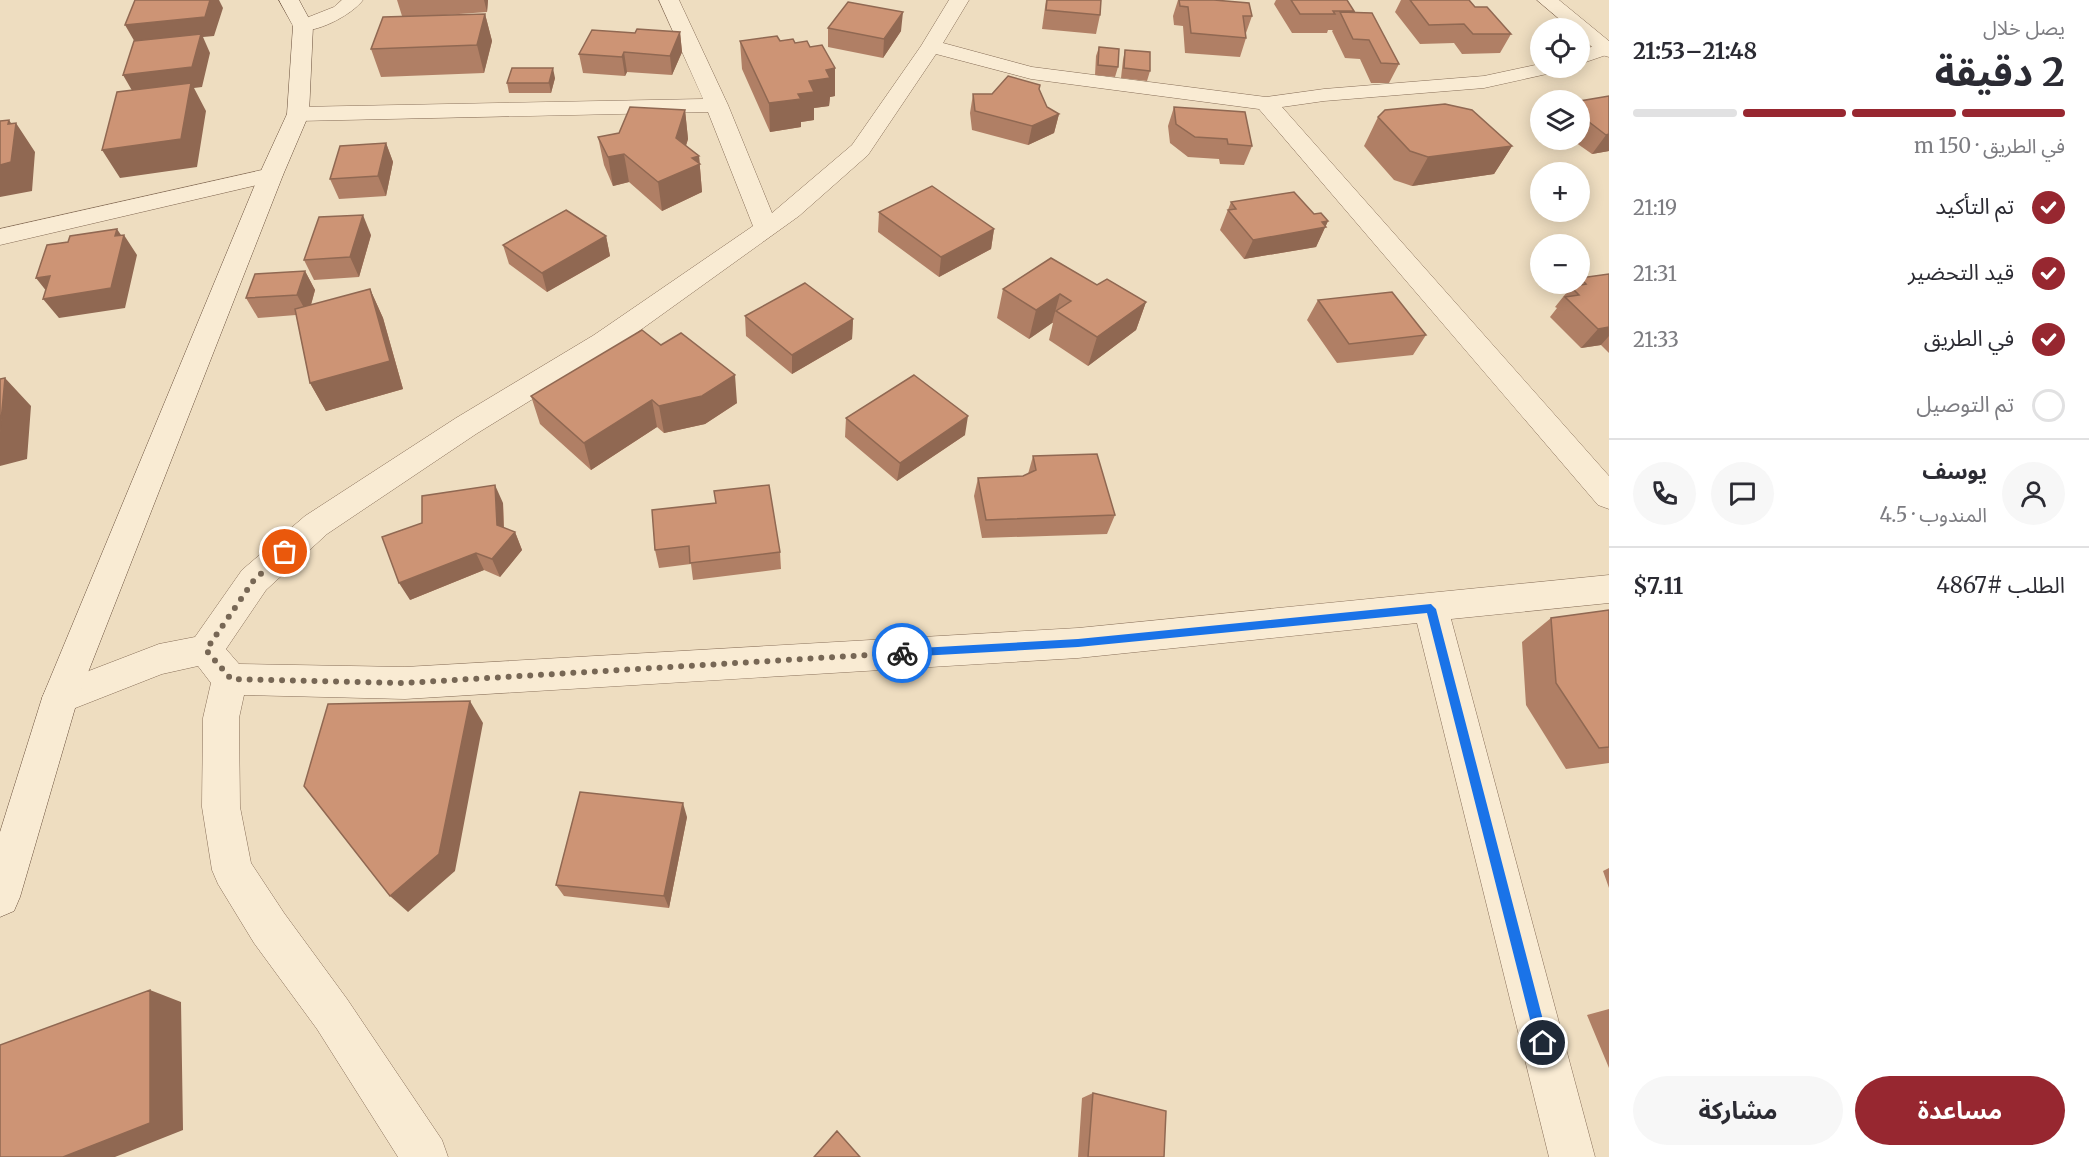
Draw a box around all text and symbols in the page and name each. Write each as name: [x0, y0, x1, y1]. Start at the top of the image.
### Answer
text: يصل خلال: [1983, 15, 2065, 40]
map controls: [1530, 18, 1590, 294]
button: locate: [1530, 18, 1590, 78]
text: 21:48–21:53: [1633, 37, 1757, 65]
text: 2 دقيقة: [1935, 48, 2065, 97]
button: layers: [1530, 90, 1590, 150]
text: في الطريق · 150 m: [1914, 133, 2065, 158]
button: +: [1530, 162, 1590, 222]
icon: check: [2032, 191, 2065, 224]
text: تم التأكيد: [1935, 192, 2014, 220]
text: 21:19: [1633, 195, 1677, 220]
button: −: [1530, 234, 1590, 294]
icon: check: [2032, 257, 2065, 290]
text: قيد التحضير: [1908, 258, 2014, 286]
text: 21:31: [1633, 261, 1677, 286]
icon: check: [2032, 323, 2065, 356]
text: في الطريق: [1924, 324, 2014, 352]
text: 21:33: [1633, 327, 1679, 352]
text: تم التوصيل: [1916, 390, 2014, 418]
text: يوسف: [1922, 457, 1987, 485]
button: phone: [1633, 462, 1696, 525]
button: chat: [1711, 462, 1774, 525]
button: person: [2002, 462, 2065, 525]
text: المندوب · 4.5: [1879, 502, 1987, 527]
pin: [259, 526, 310, 577]
icon: bag: [268, 535, 301, 568]
text: الطلب #4867: [1936, 571, 2065, 599]
text: $7.11: [1633, 572, 1683, 600]
courier: [872, 623, 932, 683]
icon: bike: [886, 637, 919, 670]
pin: [1517, 1017, 1568, 1068]
icon: home: [1526, 1026, 1559, 1059]
button: مشاركة: [1633, 1076, 1843, 1145]
button: مساعدة: [1855, 1076, 2065, 1145]

